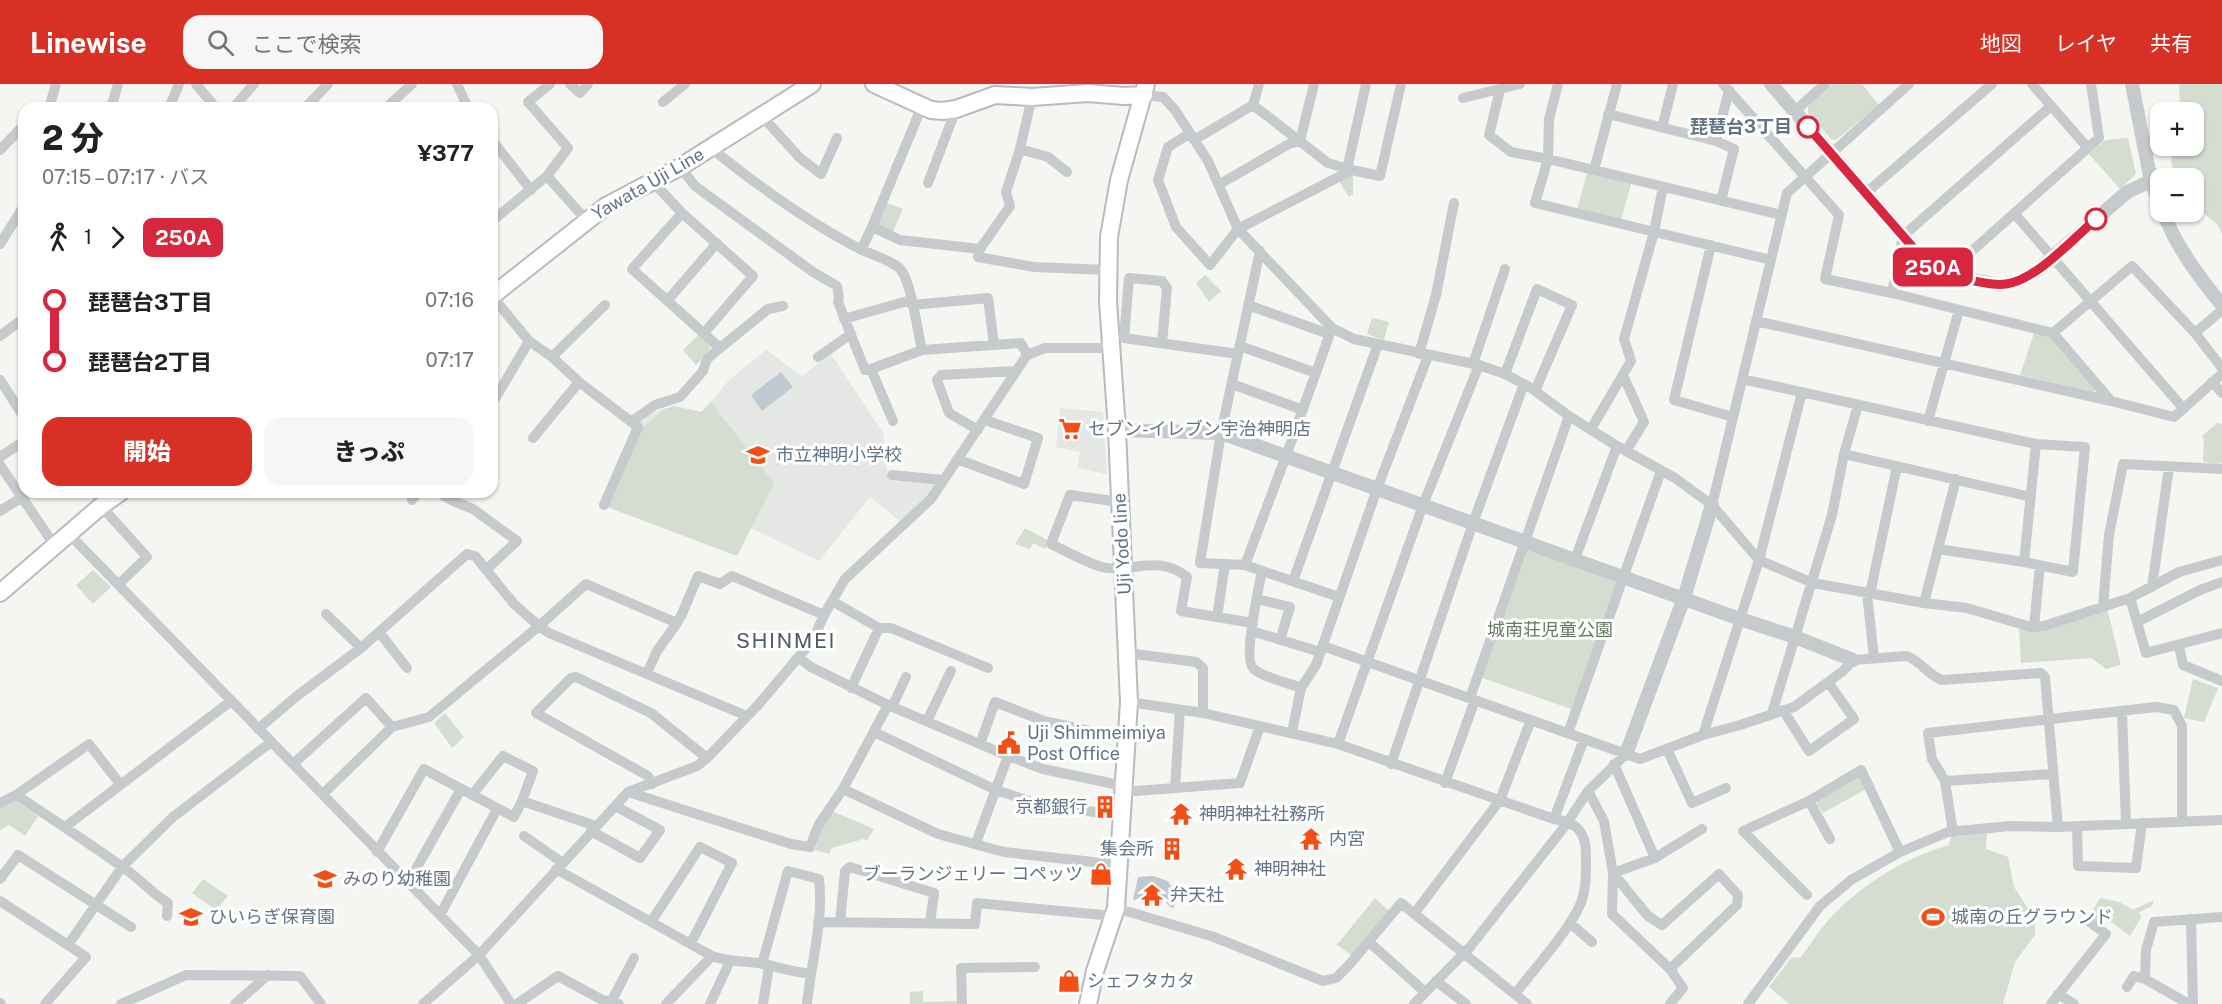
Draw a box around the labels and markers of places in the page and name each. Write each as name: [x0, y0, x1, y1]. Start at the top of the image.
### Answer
place label: 琵琶台3丁目: [1690, 116, 1792, 137]
marker: 琵琶台3丁目: [1797, 116, 1819, 138]
unlabelled marker: [2085, 208, 2107, 230]
supermarket icon: セブン-イレブン宇治神明店: [1057, 416, 1083, 442]
place label: セブン-イレブン宇治神明店: [1088, 418, 1311, 439]
school or university icon: 市立神明小学校: [745, 442, 771, 468]
place label: 市立神明小学校: [776, 444, 902, 465]
place label: Uji Shimmeimiya Post Office: [1027, 722, 1166, 764]
public building icon: Uji Shimmeimiya Post Office: [996, 730, 1022, 756]
building icon: 京都銀行: [1092, 794, 1118, 820]
place label: 京都銀行: [1015, 796, 1087, 817]
temple icon: 神明神社社務所: [1168, 801, 1194, 827]
place label: 神明神社社務所: [1199, 803, 1325, 824]
temple icon: 内宮: [1298, 826, 1324, 852]
place label: 内宮: [1329, 828, 1365, 849]
building icon: 集会所: [1159, 836, 1185, 862]
place label: 集会所: [1100, 838, 1154, 859]
temple icon: 神明神社: [1223, 856, 1249, 882]
place label: 神明神社: [1254, 858, 1326, 879]
shop icon: ブーランジェリー コペッツ: [1088, 861, 1114, 887]
place label: ブーランジェリー コペッツ: [863, 863, 1083, 884]
school or university icon: みのり幼稚園: [312, 866, 338, 892]
place label: みのり幼稚園: [343, 868, 451, 889]
temple icon: 弁天社: [1139, 882, 1165, 908]
place label: 弁天社: [1170, 884, 1224, 905]
school or university icon: ひいらぎ保育園: [178, 904, 204, 930]
sports icon: 城南の丘グラウンド: [1920, 904, 1946, 930]
place label: ひいらぎ保育園: [209, 906, 335, 927]
place label: 城南の丘グラウンド: [1951, 906, 2113, 927]
shop icon: シェフタカタ: [1056, 968, 1082, 994]
place label: シェフタカタ: [1087, 970, 1195, 991]

